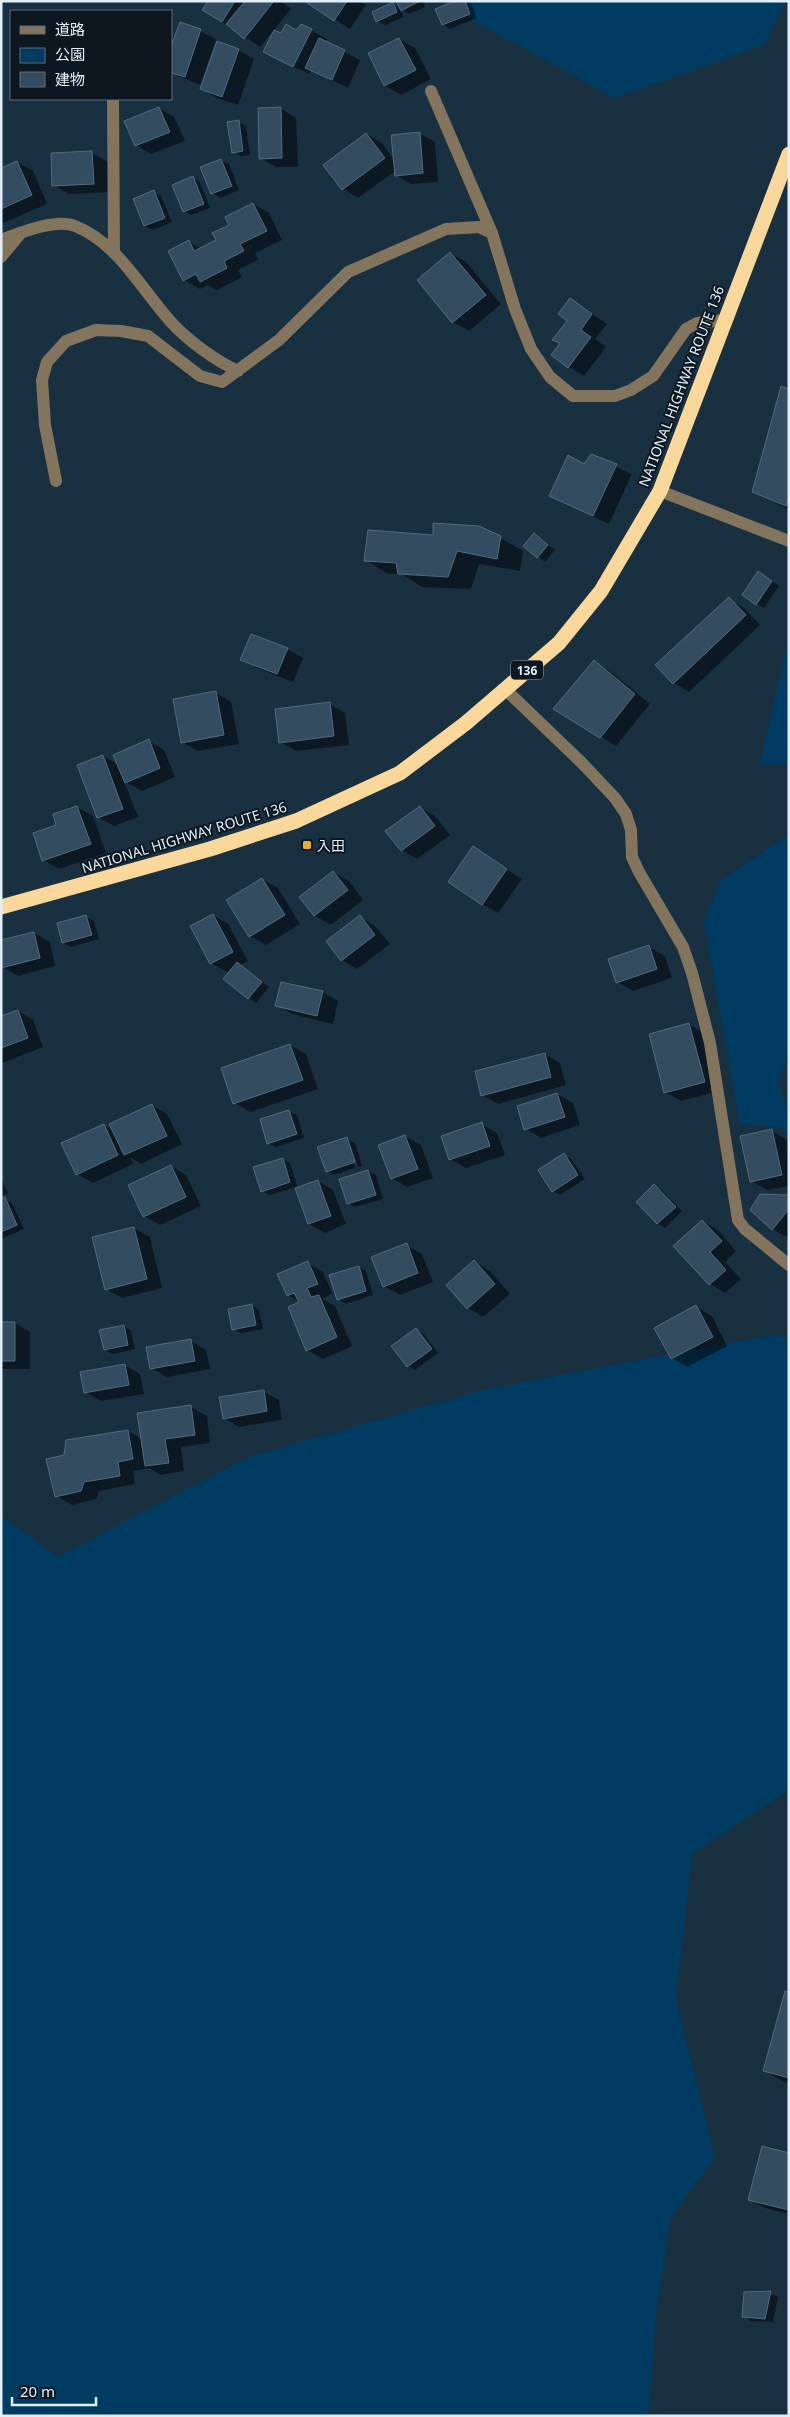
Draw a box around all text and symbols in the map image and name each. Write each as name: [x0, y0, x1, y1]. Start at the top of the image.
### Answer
legend: [10, 10, 172, 100]
text: 道路: [55, 19, 85, 39]
text: 公園: [55, 44, 85, 64]
text: 建物: [55, 69, 85, 89]
street label: NATIONAL HIGHWAY ROUTE 136: [634, 283, 728, 489]
road number: 136: [511, 660, 543, 680]
street label: NATIONAL HIGHWAY ROUTE 136: [79, 797, 289, 877]
place label: 入田: [317, 836, 345, 855]
marker: 入田: [301, 839, 313, 851]
scale bar: [12, 2374, 96, 2406]
text: 20 m: [20, 2381, 55, 2401]

